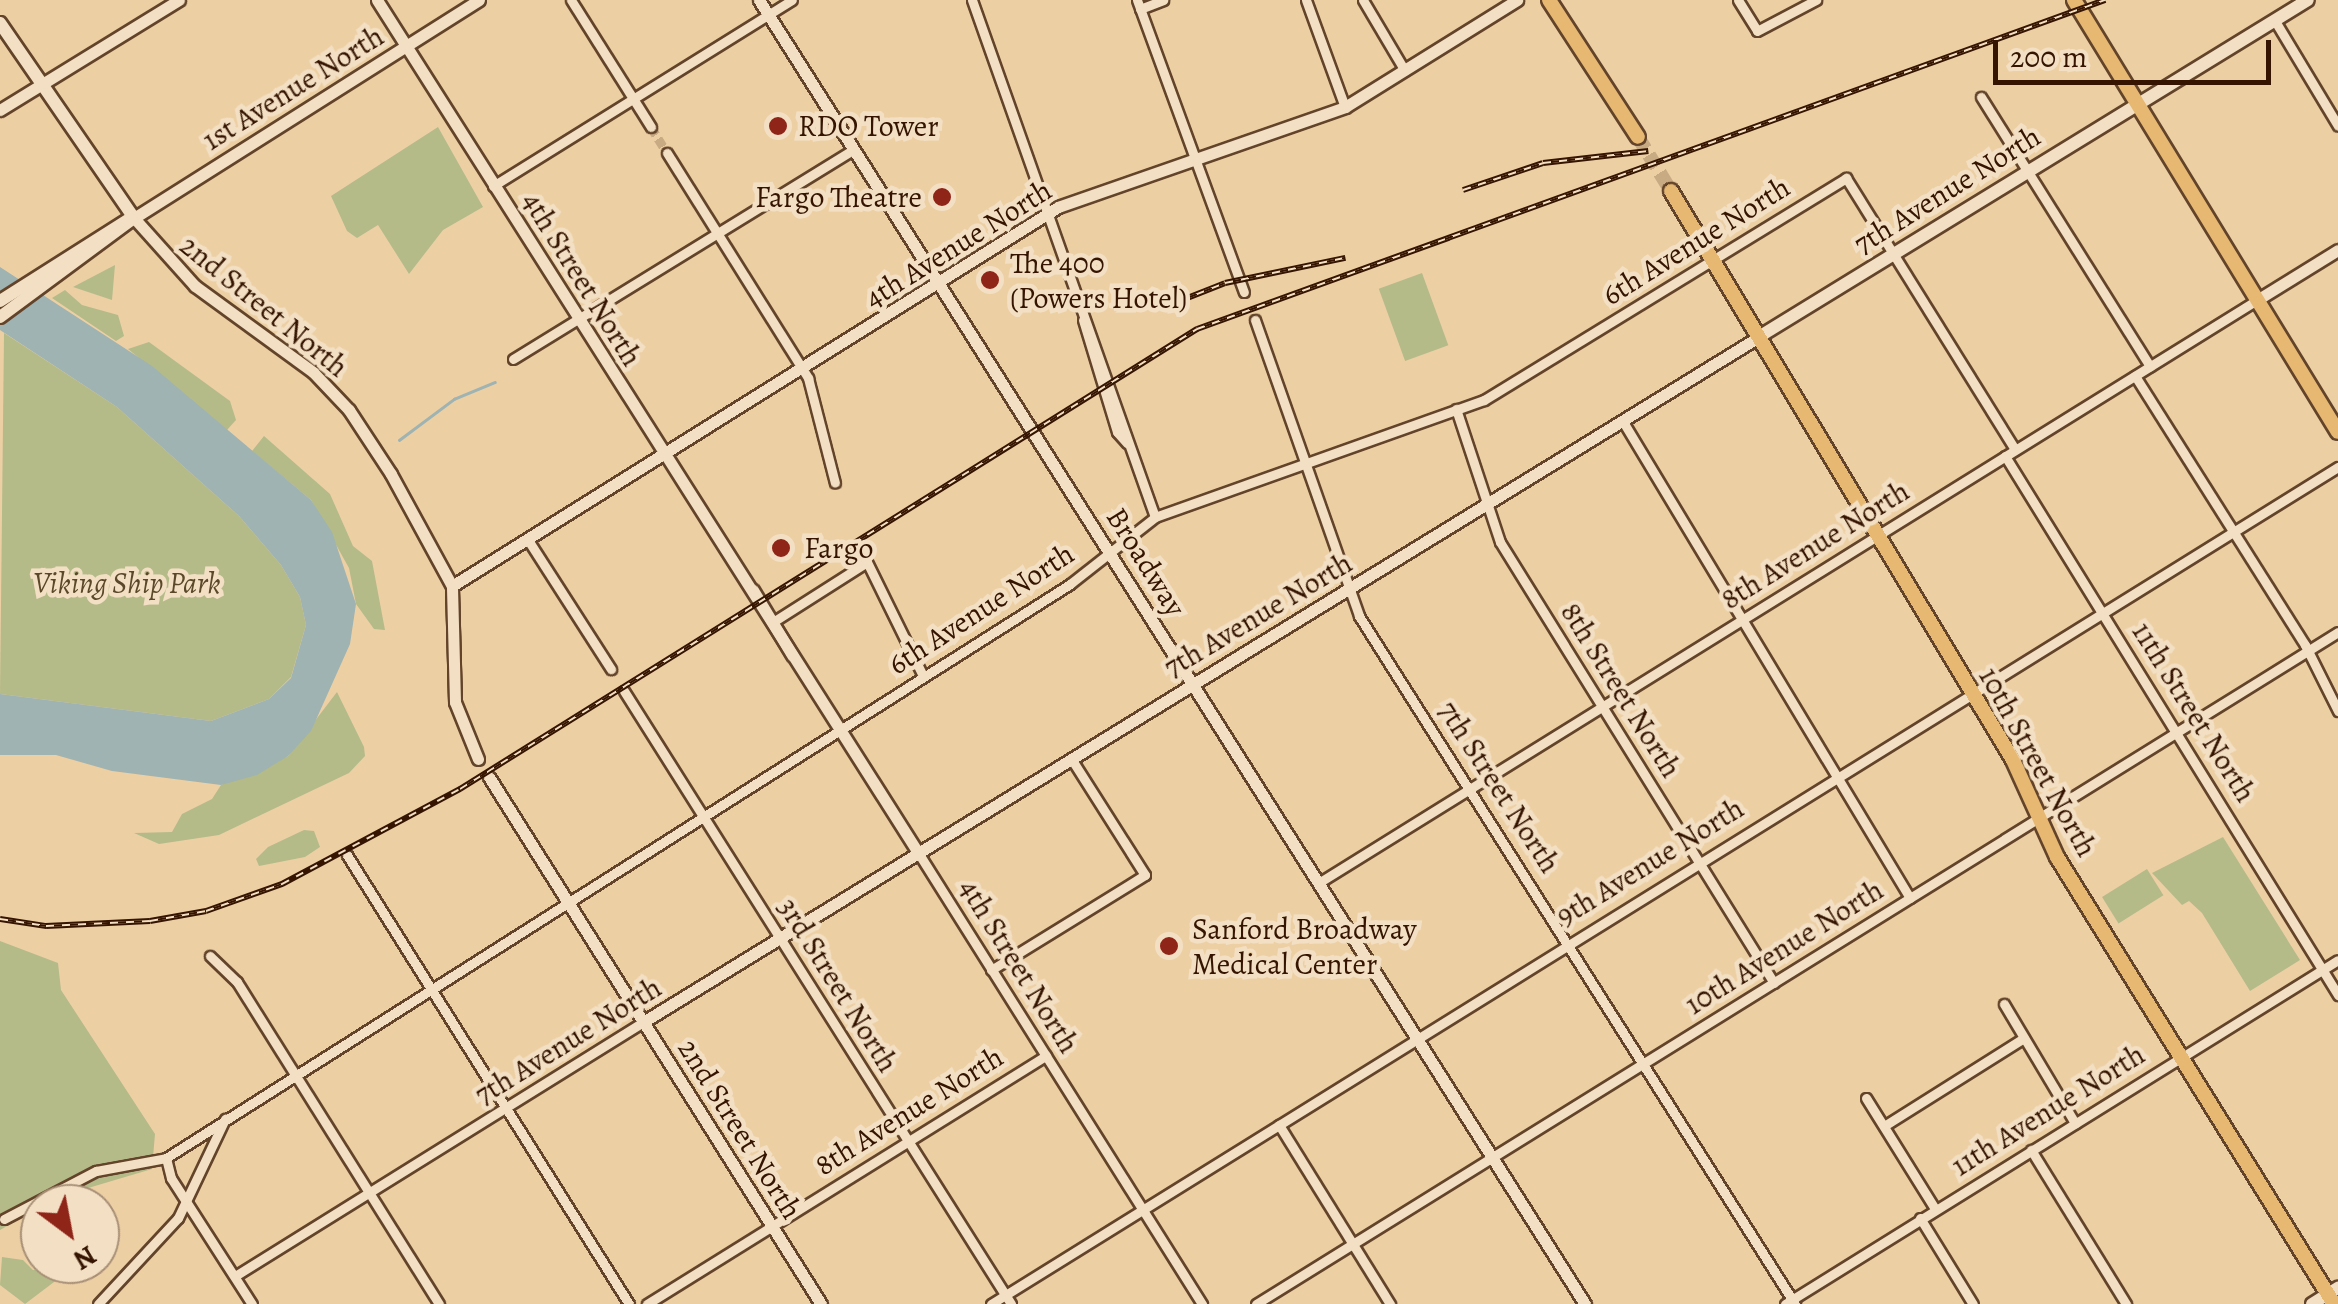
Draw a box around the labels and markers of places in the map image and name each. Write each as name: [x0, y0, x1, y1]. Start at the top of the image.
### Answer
place label: RDO Tower: [798, 108, 939, 144]
marker: RDO Tower: [767, 115, 789, 137]
place label: Fargo Theatre: [755, 179, 922, 215]
marker: Fargo Theatre: [931, 186, 953, 208]
place label: The 400 (Powers Hotel): [1010, 245, 1187, 316]
marker: The 400 (Powers Hotel): [979, 269, 1001, 291]
place label: Fargo: [804, 530, 874, 566]
marker: Fargo: [768, 535, 794, 561]
place label: Sanford Broadway Medical Center: [1192, 911, 1417, 982]
marker: Sanford Broadway Medical Center: [1156, 933, 1182, 959]

